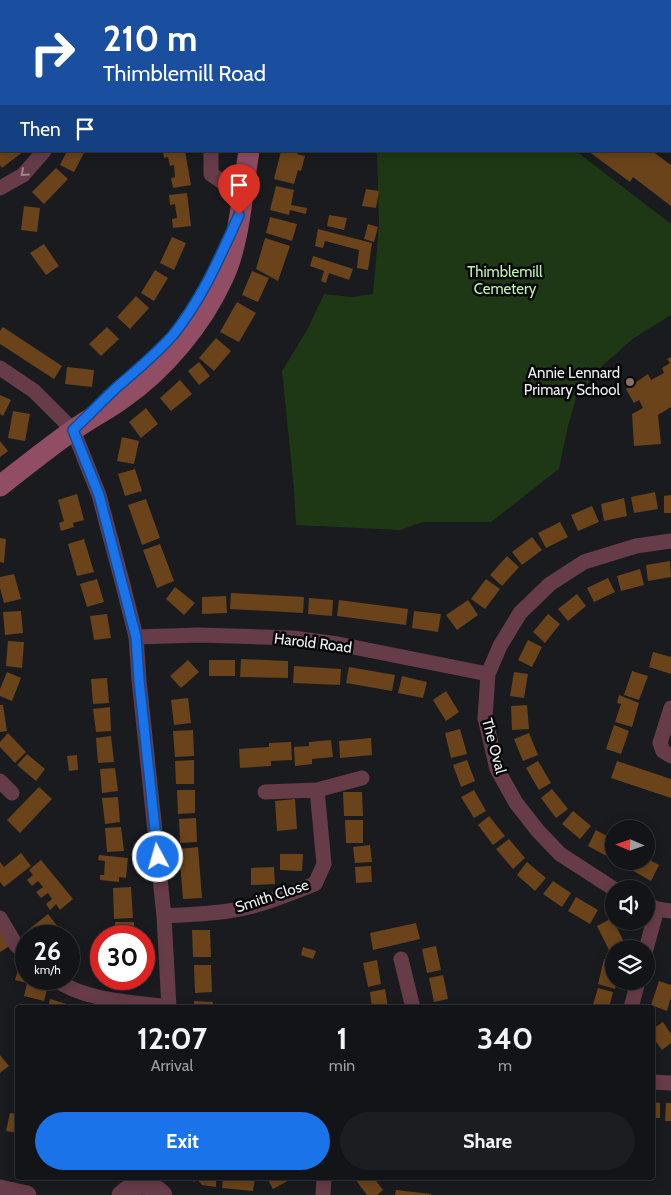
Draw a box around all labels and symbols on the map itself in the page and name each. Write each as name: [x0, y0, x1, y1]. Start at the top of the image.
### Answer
pin: [218, 164, 260, 215]
one-way arrow: [21, 167, 30, 176]
park label: Thimblemill Cemetery: [467, 263, 543, 298]
place label: Annie Lennard Primary School: [524, 364, 620, 399]
marker: Annie Lennard Primary School: [624, 376, 636, 388]
street label: Harold Road: [273, 629, 353, 657]
street label: The Oval: [478, 716, 510, 776]
north arrow: [605, 820, 655, 870]
position arrow: [131, 830, 183, 882]
street label: Smith Close: [233, 876, 311, 916]
speed limit sign: 30: [90, 925, 155, 990]

